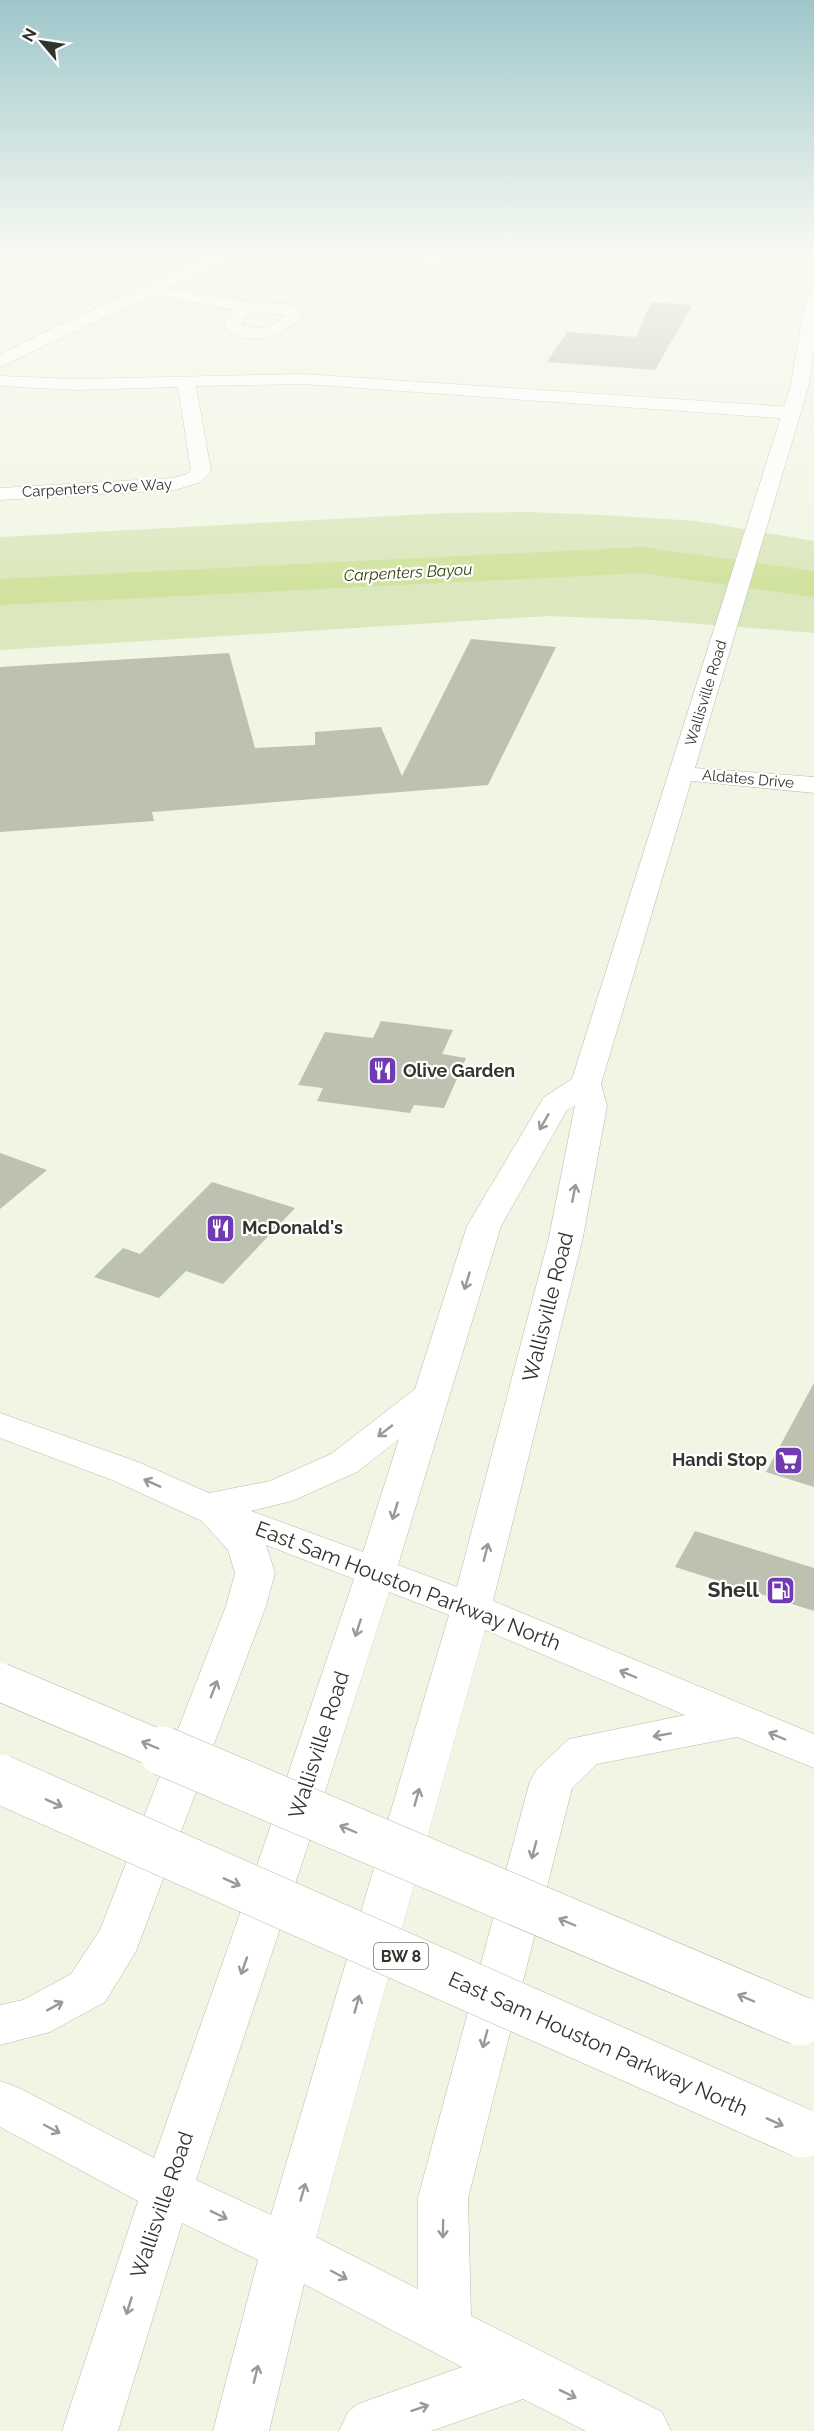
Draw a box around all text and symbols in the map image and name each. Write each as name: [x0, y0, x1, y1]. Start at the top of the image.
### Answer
north arrow: [12, 12, 72, 72]
text: N: [18, 25, 41, 45]
street label: Carpenters Cove Way: [22, 475, 172, 501]
water label: Carpenters Bayou: [343, 560, 473, 585]
street label: Wallisville Road: [681, 638, 731, 748]
street label: Aldates Drive: [701, 766, 795, 792]
restaurant icon: Olive Garden: [366, 1055, 398, 1087]
place label: Olive Garden: [403, 1060, 515, 1081]
one-way arrow: [538, 1113, 550, 1130]
one-way arrow: [569, 1183, 580, 1203]
restaurant icon: McDonald's: [205, 1212, 237, 1244]
place label: McDonald's: [242, 1217, 343, 1238]
street label: Wallisville Road: [517, 1229, 578, 1384]
one-way arrow: [460, 1271, 471, 1290]
one-way arrow: [377, 1424, 393, 1437]
supermarket icon: Handi Stop: [772, 1444, 804, 1476]
place label: Handi Stop: [672, 1449, 767, 1470]
one-way arrow: [144, 1477, 162, 1488]
one-way arrow: [389, 1501, 400, 1520]
street label: East Sam Houston Parkway North: [252, 1516, 564, 1655]
one-way arrow: [481, 1543, 493, 1562]
fuel station icon: Shell: [764, 1574, 796, 1606]
place label: Shell: [708, 1577, 759, 1602]
one-way arrow: [351, 1618, 362, 1637]
street label: Wallisville Road: [283, 1668, 354, 1822]
one-way arrow: [619, 1668, 638, 1679]
one-way arrow: [210, 1680, 221, 1699]
one-way arrow: [652, 1730, 672, 1741]
one-way arrow: [768, 1730, 787, 1741]
one-way arrow: [141, 1739, 159, 1750]
one-way arrow: [411, 1788, 423, 1807]
one-way arrow: [44, 1798, 62, 1809]
one-way arrow: [340, 1823, 358, 1834]
one-way arrow: [528, 1840, 539, 1859]
one-way arrow: [222, 1877, 241, 1888]
one-way arrow: [558, 1916, 576, 1927]
road number: BW 8: [374, 1943, 428, 1969]
one-way arrow: [238, 1956, 249, 1975]
street label: East Sam Houston Parkway North: [445, 1966, 752, 2121]
one-way arrow: [738, 1992, 756, 2003]
one-way arrow: [352, 1995, 363, 2014]
one-way arrow: [46, 2000, 63, 2012]
one-way arrow: [478, 2029, 490, 2048]
one-way arrow: [766, 2116, 784, 2128]
one-way arrow: [42, 2124, 60, 2135]
street label: Wallisville Road: [125, 2128, 198, 2281]
one-way arrow: [298, 2183, 309, 2202]
one-way arrow: [210, 2210, 228, 2222]
one-way arrow: [437, 2218, 449, 2238]
one-way arrow: [330, 2269, 347, 2281]
one-way arrow: [123, 2296, 134, 2315]
one-way arrow: [250, 2365, 262, 2384]
one-way arrow: [559, 2388, 577, 2400]
one-way arrow: [410, 2402, 429, 2413]

